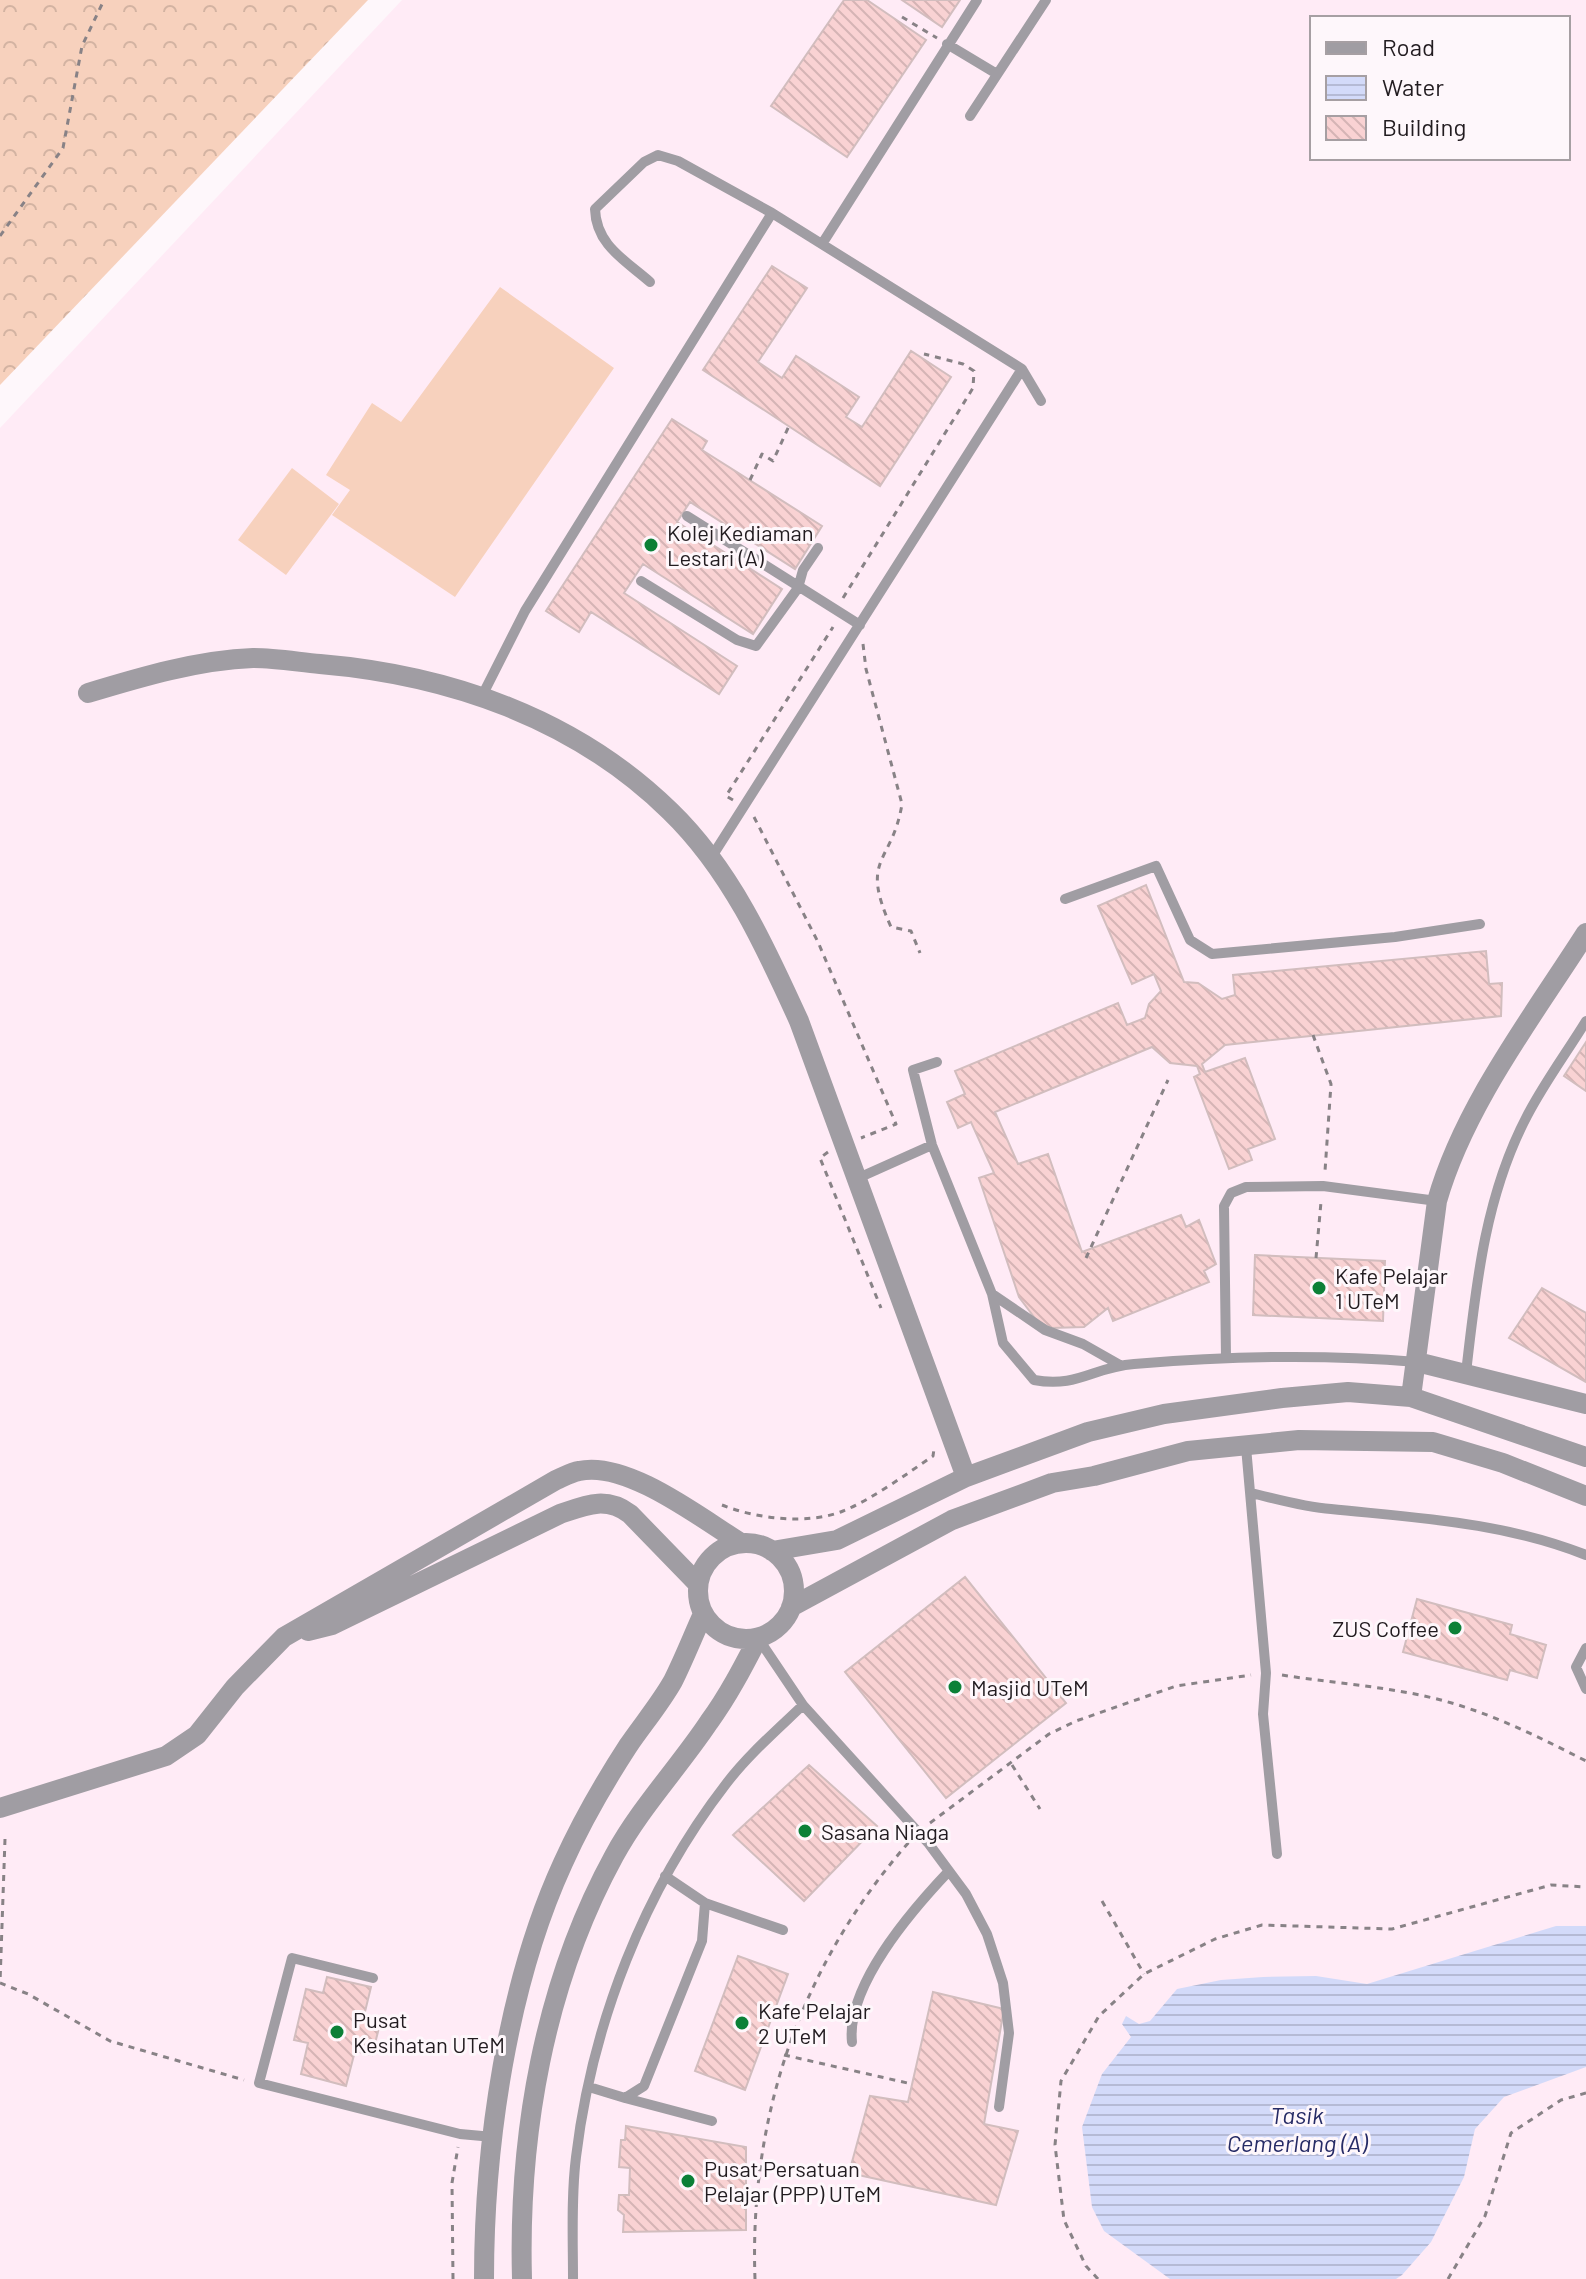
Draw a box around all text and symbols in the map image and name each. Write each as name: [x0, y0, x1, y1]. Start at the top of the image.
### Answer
legend: [1310, 16, 1570, 160]
text: Road: [1382, 32, 1435, 61]
text: Water: [1382, 72, 1444, 101]
text: Building: [1382, 112, 1466, 141]
place label: Kolej Kediaman Lestari (A): [667, 519, 814, 570]
marker: Kolej Kediaman Lestari (A): [642, 536, 660, 554]
place label: Kafe Pelajar 1 UTeM: [1335, 1262, 1448, 1313]
marker: Kafe Pelajar 1 UTeM: [1310, 1279, 1328, 1297]
place label: ZUS Coffee: [1332, 1615, 1439, 1641]
marker: ZUS Coffee: [1446, 1619, 1464, 1637]
place label: Masjid UTeM: [971, 1674, 1089, 1700]
marker: Masjid UTeM: [946, 1678, 964, 1696]
place label: Sasana Niaga: [821, 1818, 949, 1844]
marker: Sasana Niaga: [796, 1822, 814, 1840]
place label: Kafe Pelajar 2 UTeM: [758, 1997, 871, 2048]
place label: Pusat Kesihatan UTeM: [353, 2006, 505, 2057]
marker: Kafe Pelajar 2 UTeM: [733, 2014, 751, 2032]
marker: Pusat Kesihatan UTeM: [328, 2023, 346, 2041]
water label: Tasik Cemerlang (A): [1227, 2100, 1368, 2157]
place label: Pusat Persatuan Pelajar (PPP) UTeM: [704, 2155, 881, 2206]
marker: Pusat Persatuan Pelajar (PPP) UTeM: [679, 2172, 697, 2190]

